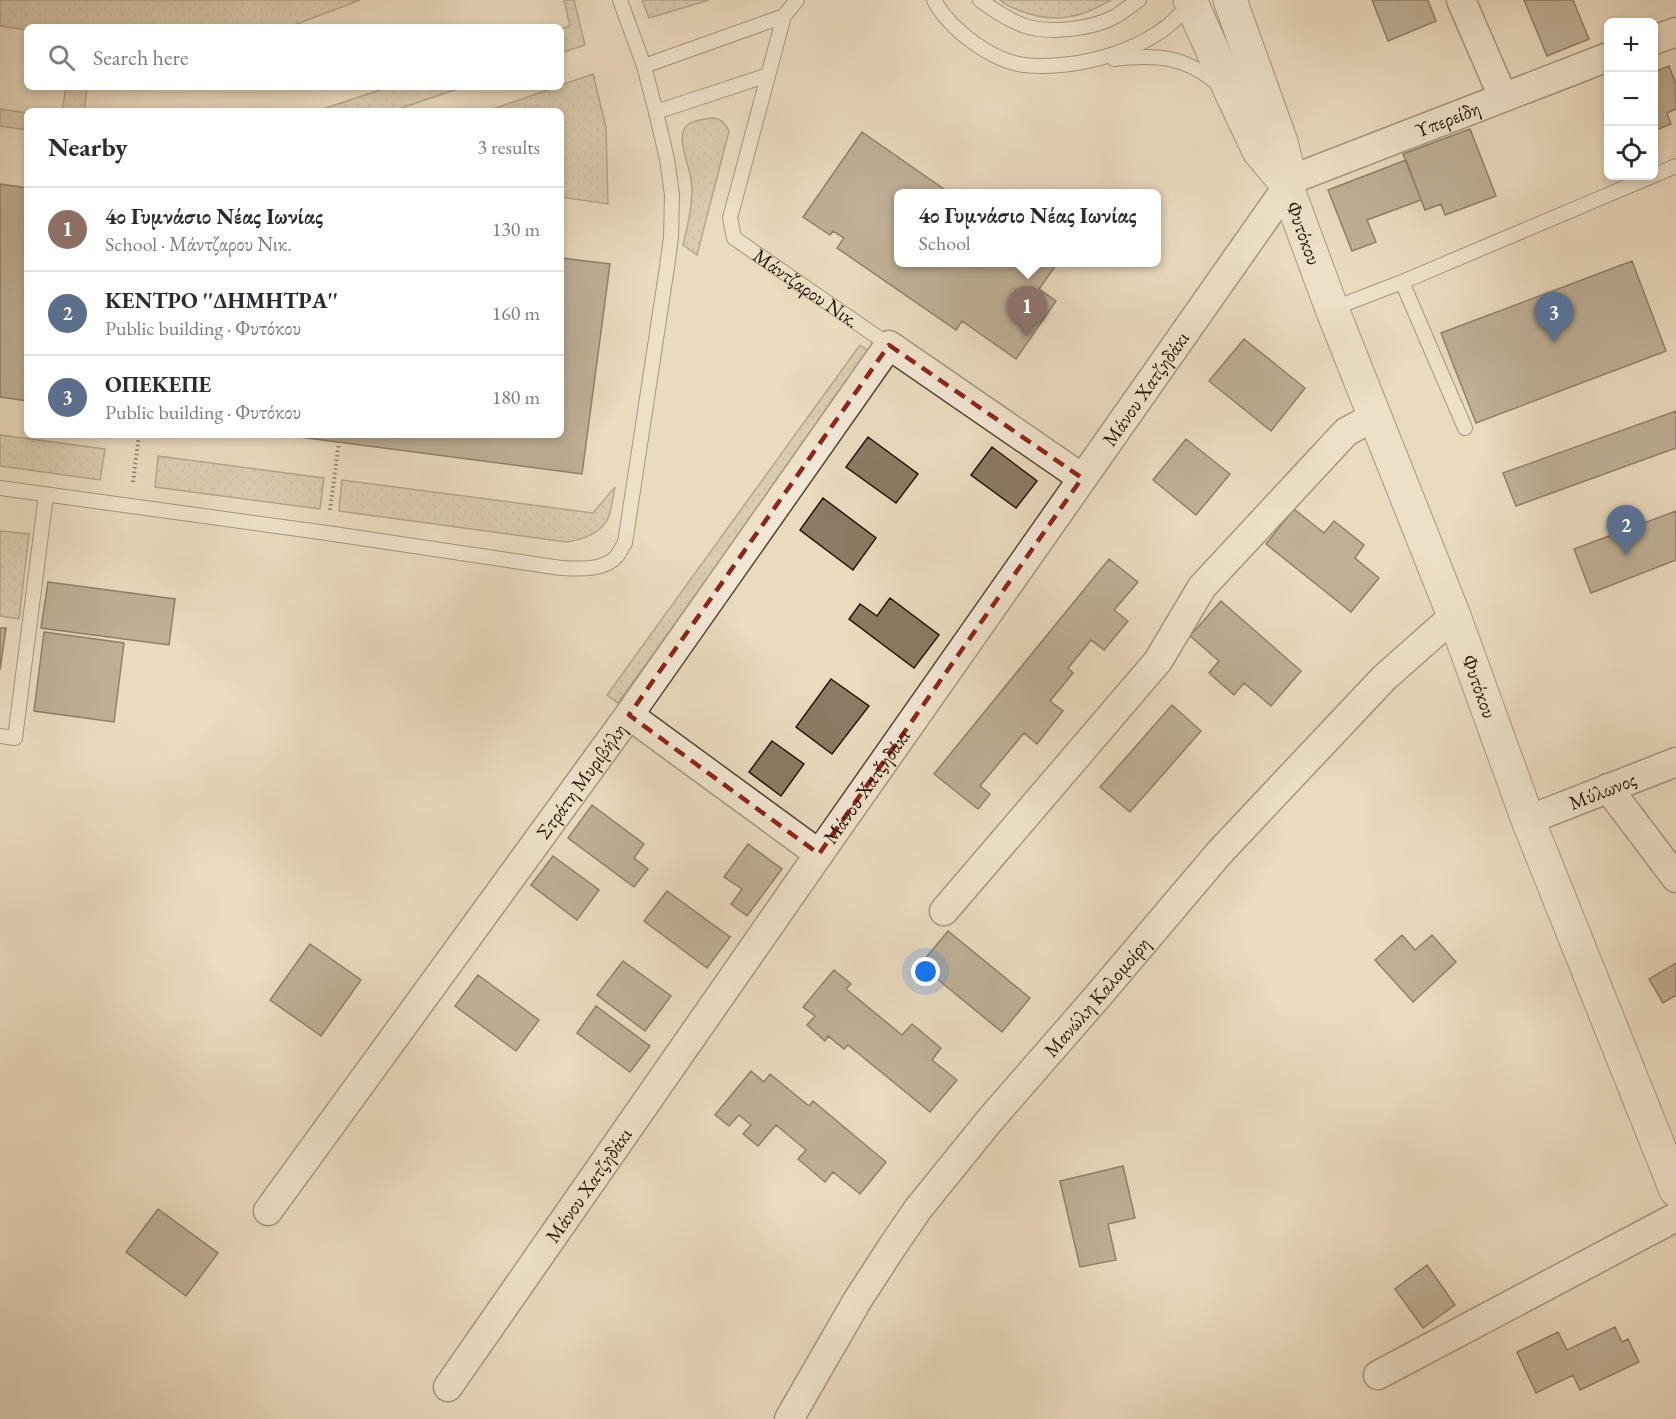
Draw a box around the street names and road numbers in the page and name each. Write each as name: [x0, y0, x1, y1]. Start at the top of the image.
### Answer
street label: Υπερείδη: [1411, 95, 1484, 144]
street label: Φυτόκου: [1280, 198, 1328, 268]
street label: Μάντζαρου Νικ.: [748, 242, 864, 334]
street label: Μάνου Χατζηδάκι: [1096, 326, 1195, 451]
street label: Φυτόκου: [1456, 651, 1503, 722]
street label: Στράτη Μυριβήλη: [530, 718, 632, 844]
street label: Μάνου Χατζηδάκι: [817, 724, 916, 849]
street label: Μύλωνος: [1565, 766, 1640, 816]
street label: Μανώλη Καλομοίρη: [1038, 931, 1156, 1062]
street label: Μάνου Χατζηδάκι: [539, 1122, 638, 1248]

